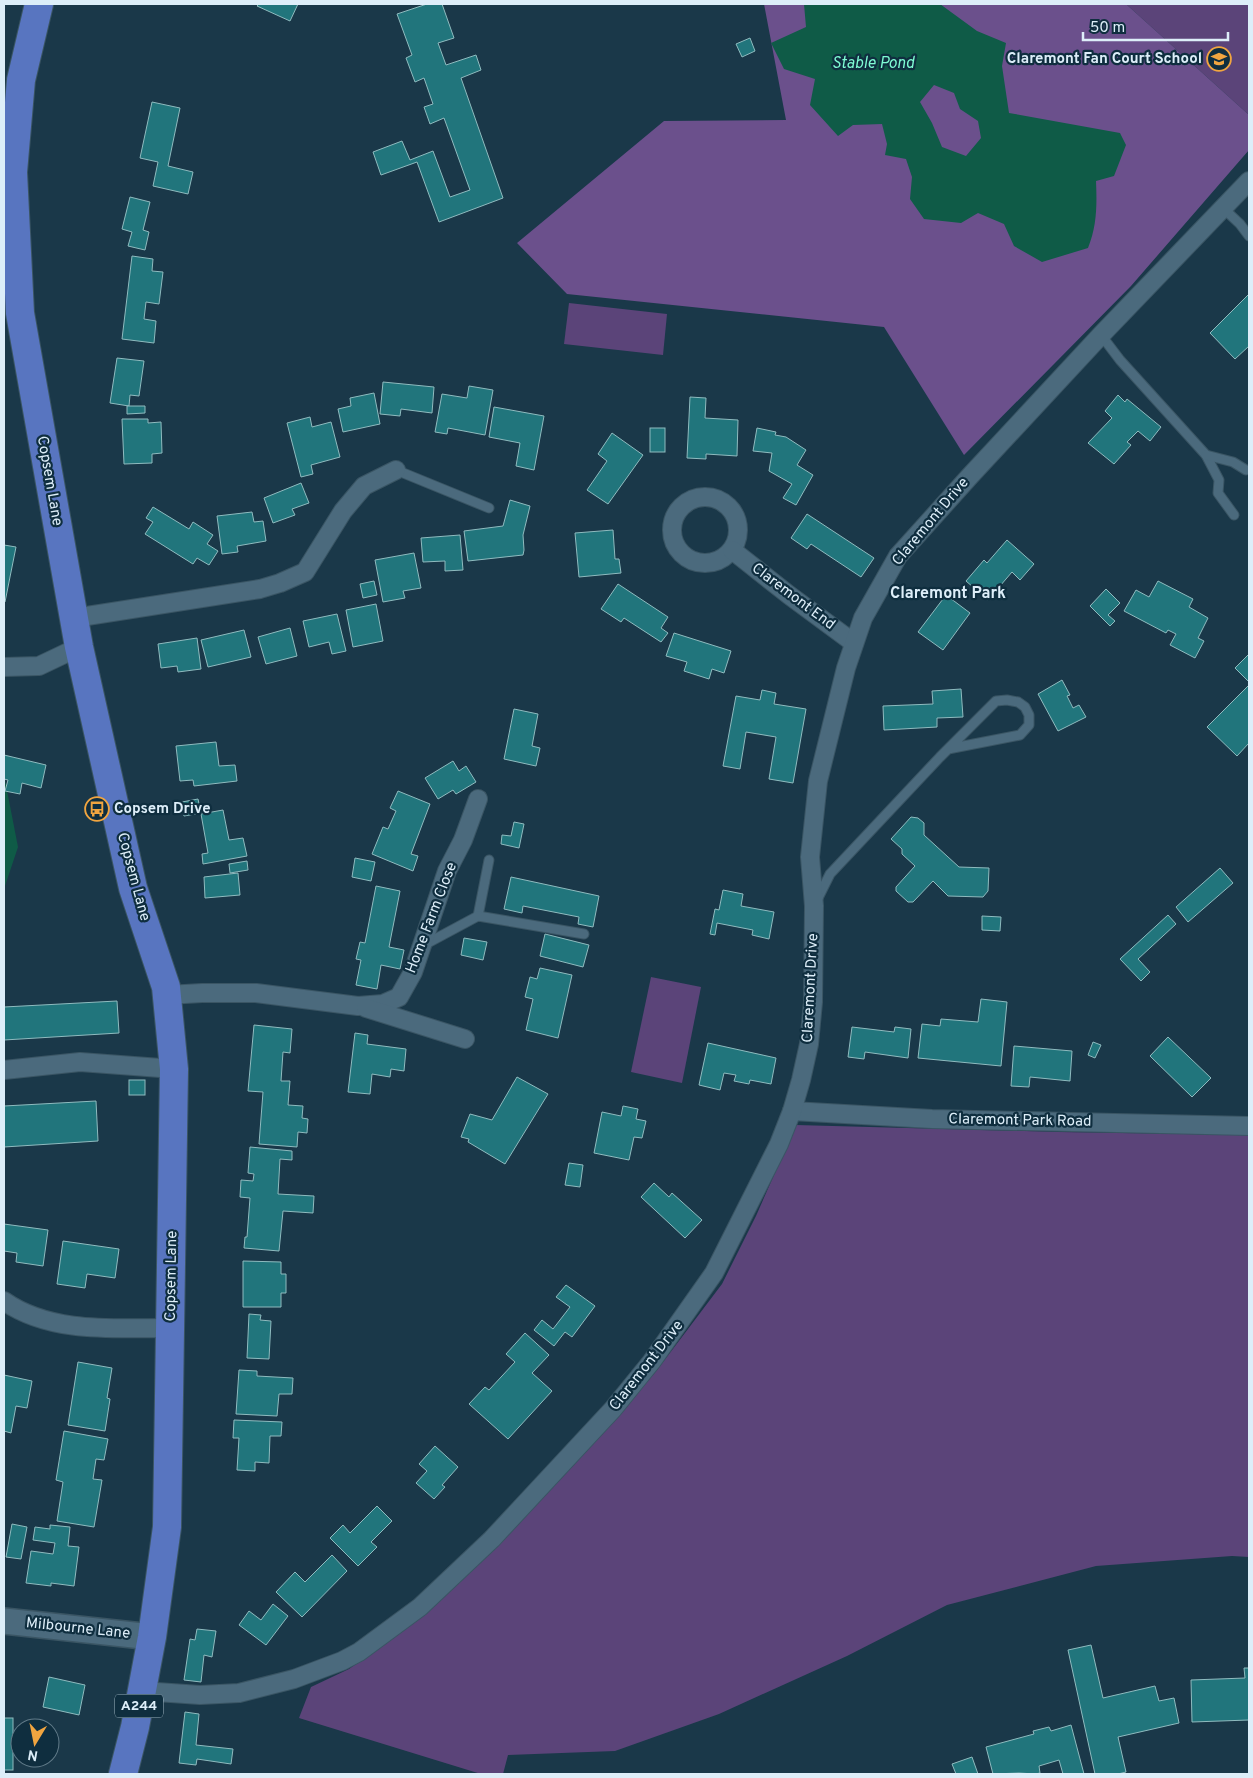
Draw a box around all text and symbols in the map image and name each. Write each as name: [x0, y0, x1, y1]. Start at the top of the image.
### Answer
scale bar: [1083, 10, 1228, 42]
text: 50 m: [1090, 19, 1125, 38]
school or university icon: Claremont Fan Court School: [1206, 46, 1232, 72]
place label: Claremont Fan Court School: [1007, 50, 1202, 69]
water label: Stable Pond: [832, 54, 915, 74]
street label: Copsem Lane: [32, 435, 66, 527]
street label: Claremont Drive: [889, 474, 973, 570]
street label: Claremont End: [747, 559, 839, 635]
district label: Claremont Park: [890, 584, 1006, 604]
bus stop icon: Copsem Drive: [84, 796, 110, 822]
place label: Copsem Drive: [114, 800, 211, 819]
street label: Copsem Lane: [112, 831, 154, 923]
street label: Home Farm Close: [402, 860, 462, 976]
street label: Claremont Drive: [799, 933, 823, 1043]
street label: Claremont Park Road: [948, 1110, 1092, 1132]
street label: Copsem Lane: [162, 1230, 182, 1322]
street label: Claremont Drive: [606, 1317, 688, 1415]
street label: Milbourne Lane: [25, 1614, 131, 1644]
road number: A244: [115, 1694, 163, 1718]
north arrow: [10, 1718, 60, 1768]
text: N: [27, 1745, 39, 1764]

